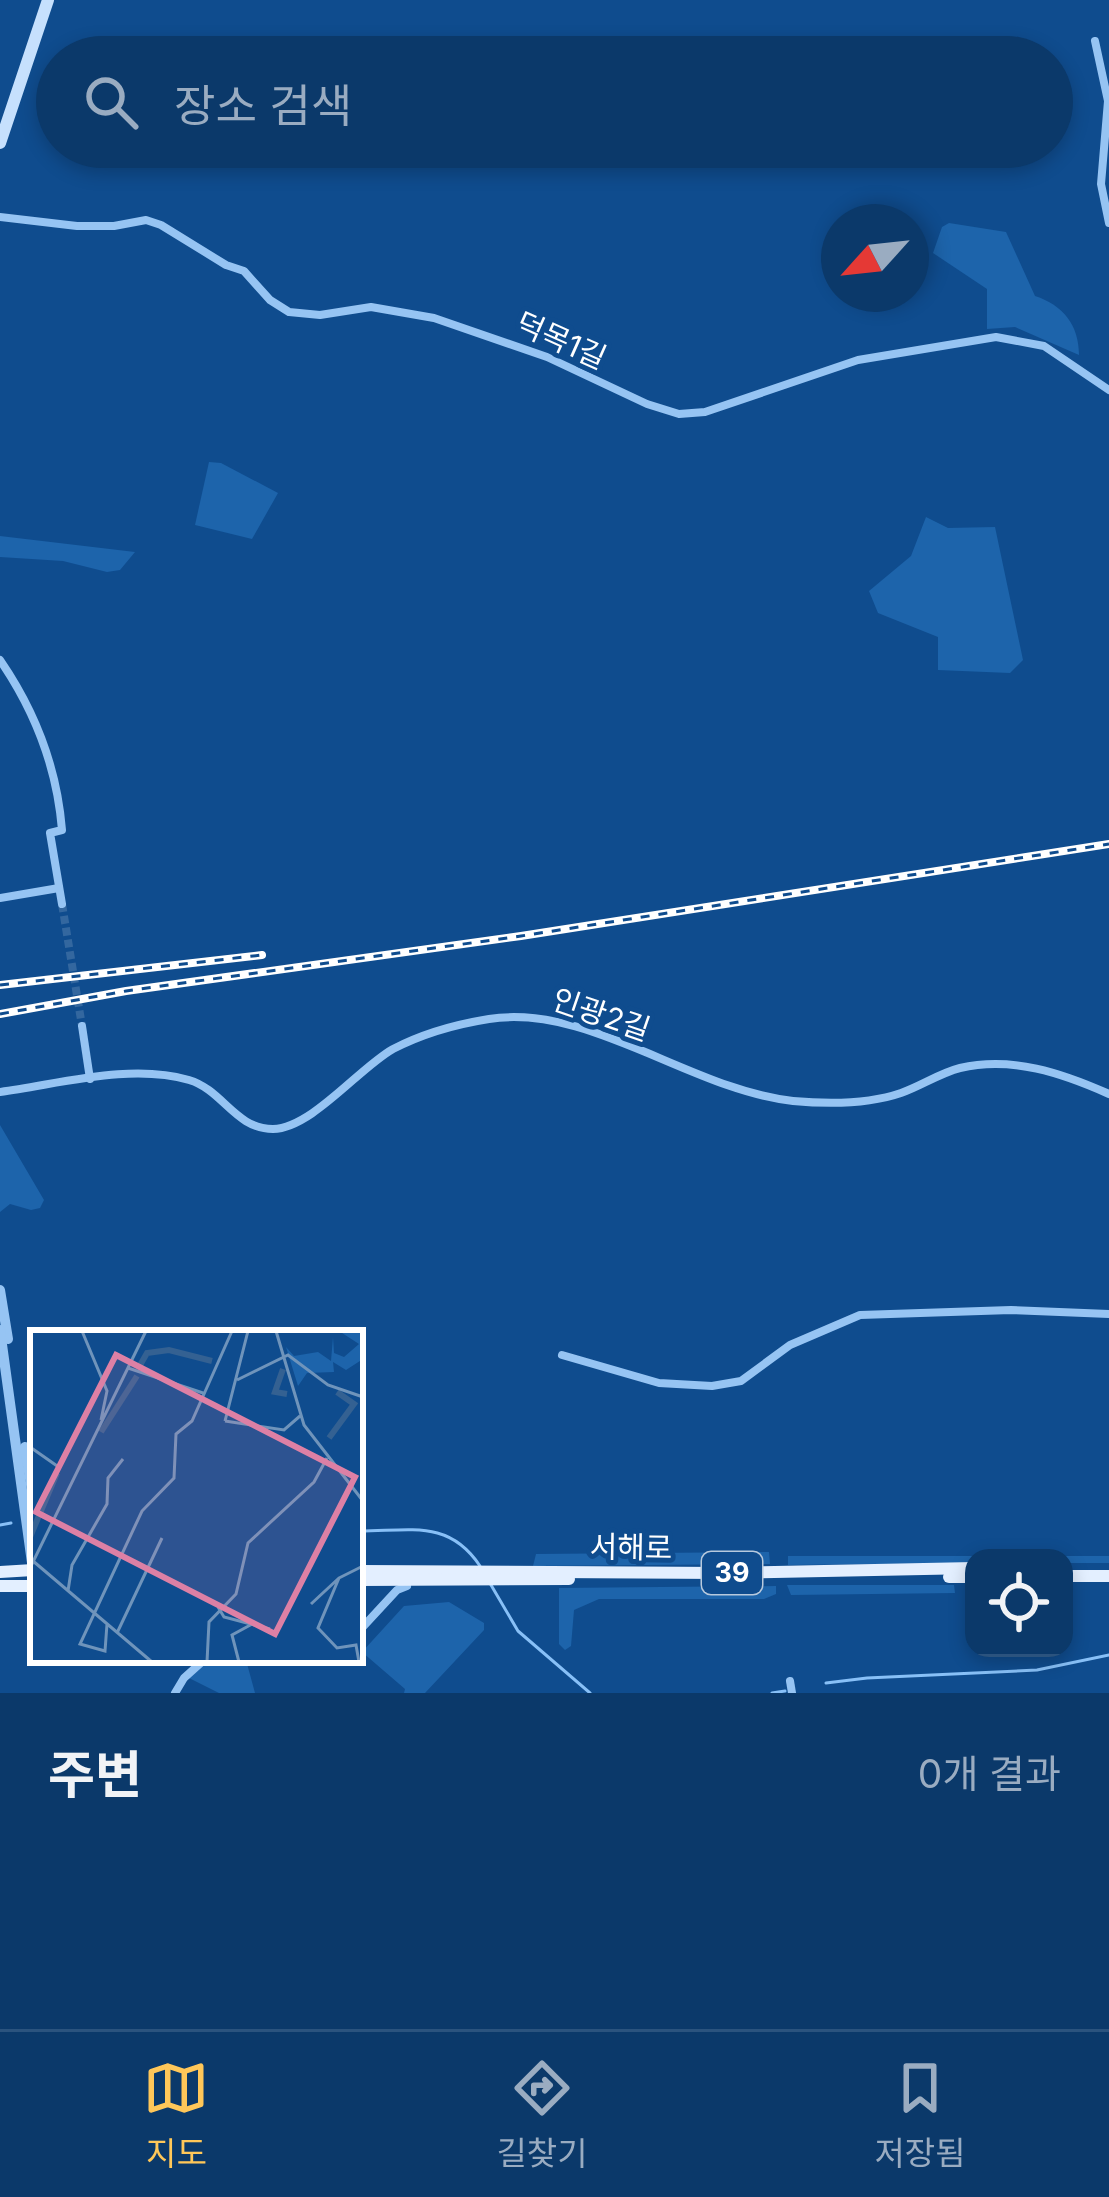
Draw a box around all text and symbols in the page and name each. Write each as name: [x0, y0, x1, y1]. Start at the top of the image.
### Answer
search box: [36, 36, 1073, 168]
icon: search: [78, 69, 144, 135]
text: 장소 검색: [174, 78, 352, 133]
north arrow: [821, 204, 929, 312]
street label: 덕목1길: [511, 304, 612, 376]
street label: 인광2길: [548, 981, 655, 1048]
inset map: [30, 1330, 363, 1663]
street label: 서해로: [589, 1528, 673, 1566]
map controls: [965, 1549, 1073, 1657]
button: locate: [965, 1549, 1073, 1657]
road number: 39: [702, 1552, 762, 1594]
text: 주변: [48, 1744, 142, 1805]
text: 0개 결과: [918, 1750, 1061, 1797]
tab: 지도: [143, 2055, 209, 2175]
tab: 길찾기: [496, 2055, 588, 2175]
tab: 저장됨: [874, 2055, 966, 2175]

